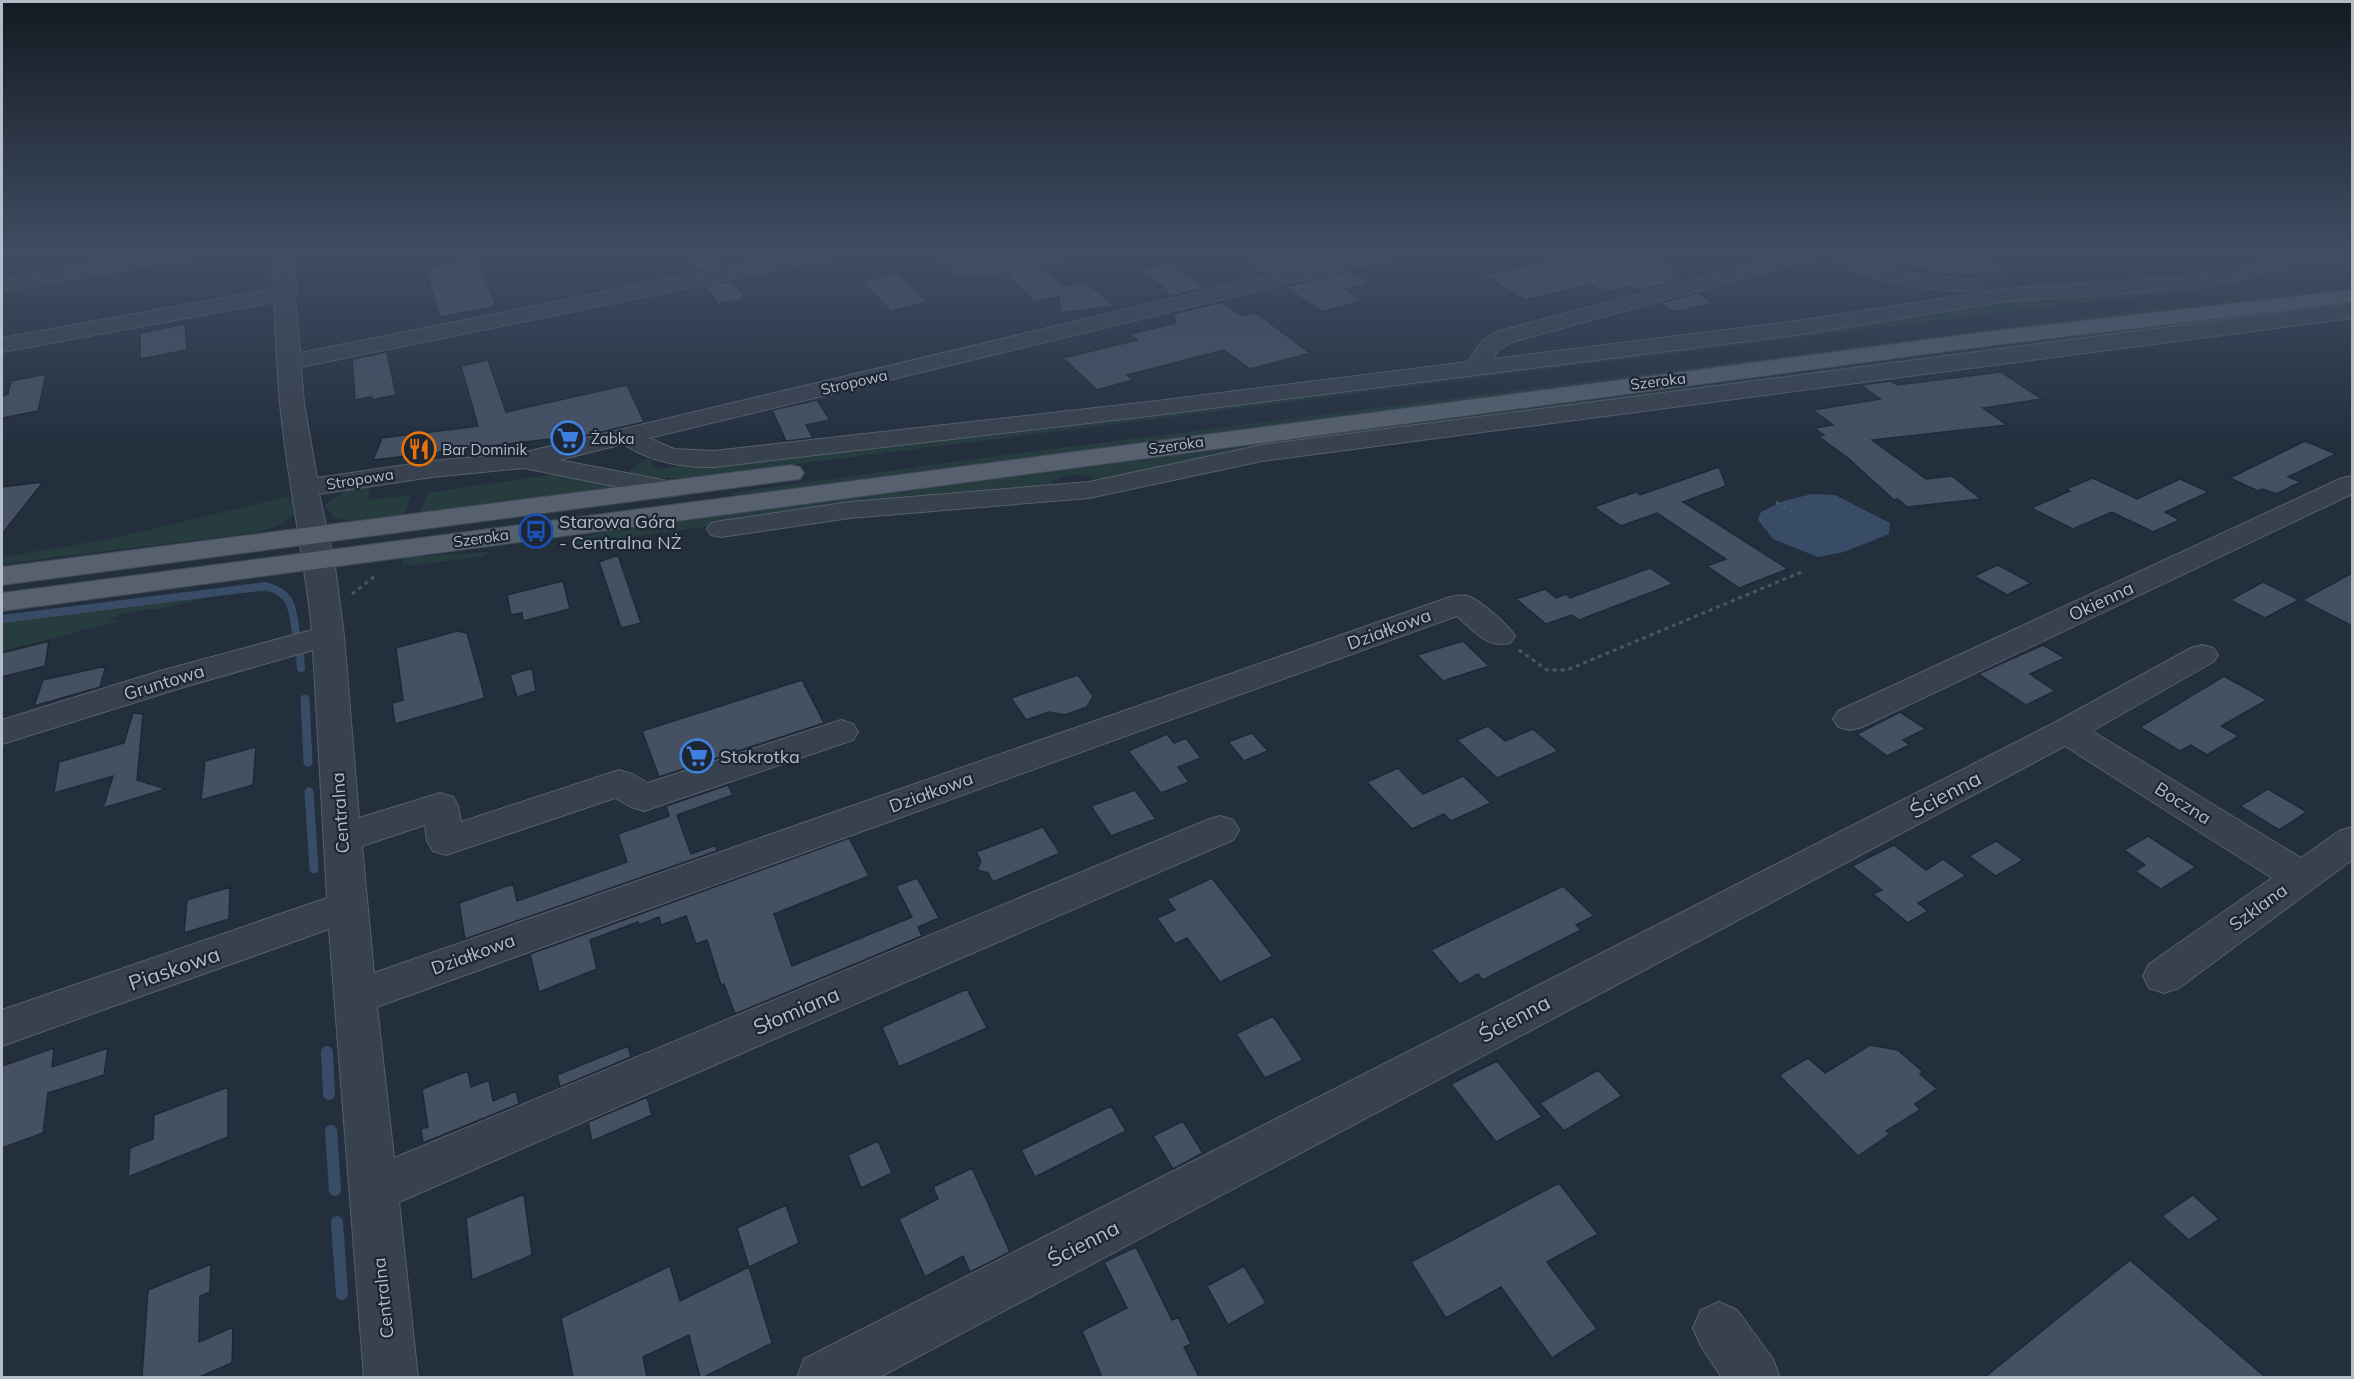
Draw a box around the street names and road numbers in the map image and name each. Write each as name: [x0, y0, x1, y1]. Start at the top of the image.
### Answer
street label: Stropowa: [819, 365, 889, 399]
street label: Szeroka: [1629, 368, 1687, 394]
street label: Szeroka: [1147, 432, 1205, 458]
street label: Stropowa: [325, 464, 395, 494]
street label: Szeroka: [452, 525, 510, 551]
street label: Okienna: [2065, 576, 2137, 626]
street label: Działkowa: [1344, 603, 1434, 655]
street label: Gruntowa: [121, 659, 207, 705]
street label: Ścienna: [1905, 764, 1985, 824]
street label: Działkowa: [886, 766, 976, 818]
street label: Centralna: [326, 772, 354, 854]
street label: Boczna: [2151, 777, 2215, 829]
street label: Szklana: [2224, 878, 2292, 936]
street label: Działkowa: [428, 928, 518, 980]
street label: Piaskowa: [125, 940, 223, 996]
street label: Słomiana: [749, 980, 843, 1040]
street label: Ścienna: [1474, 988, 1554, 1048]
street label: Ścienna: [1043, 1214, 1123, 1272]
street label: Centralna: [367, 1256, 399, 1340]

